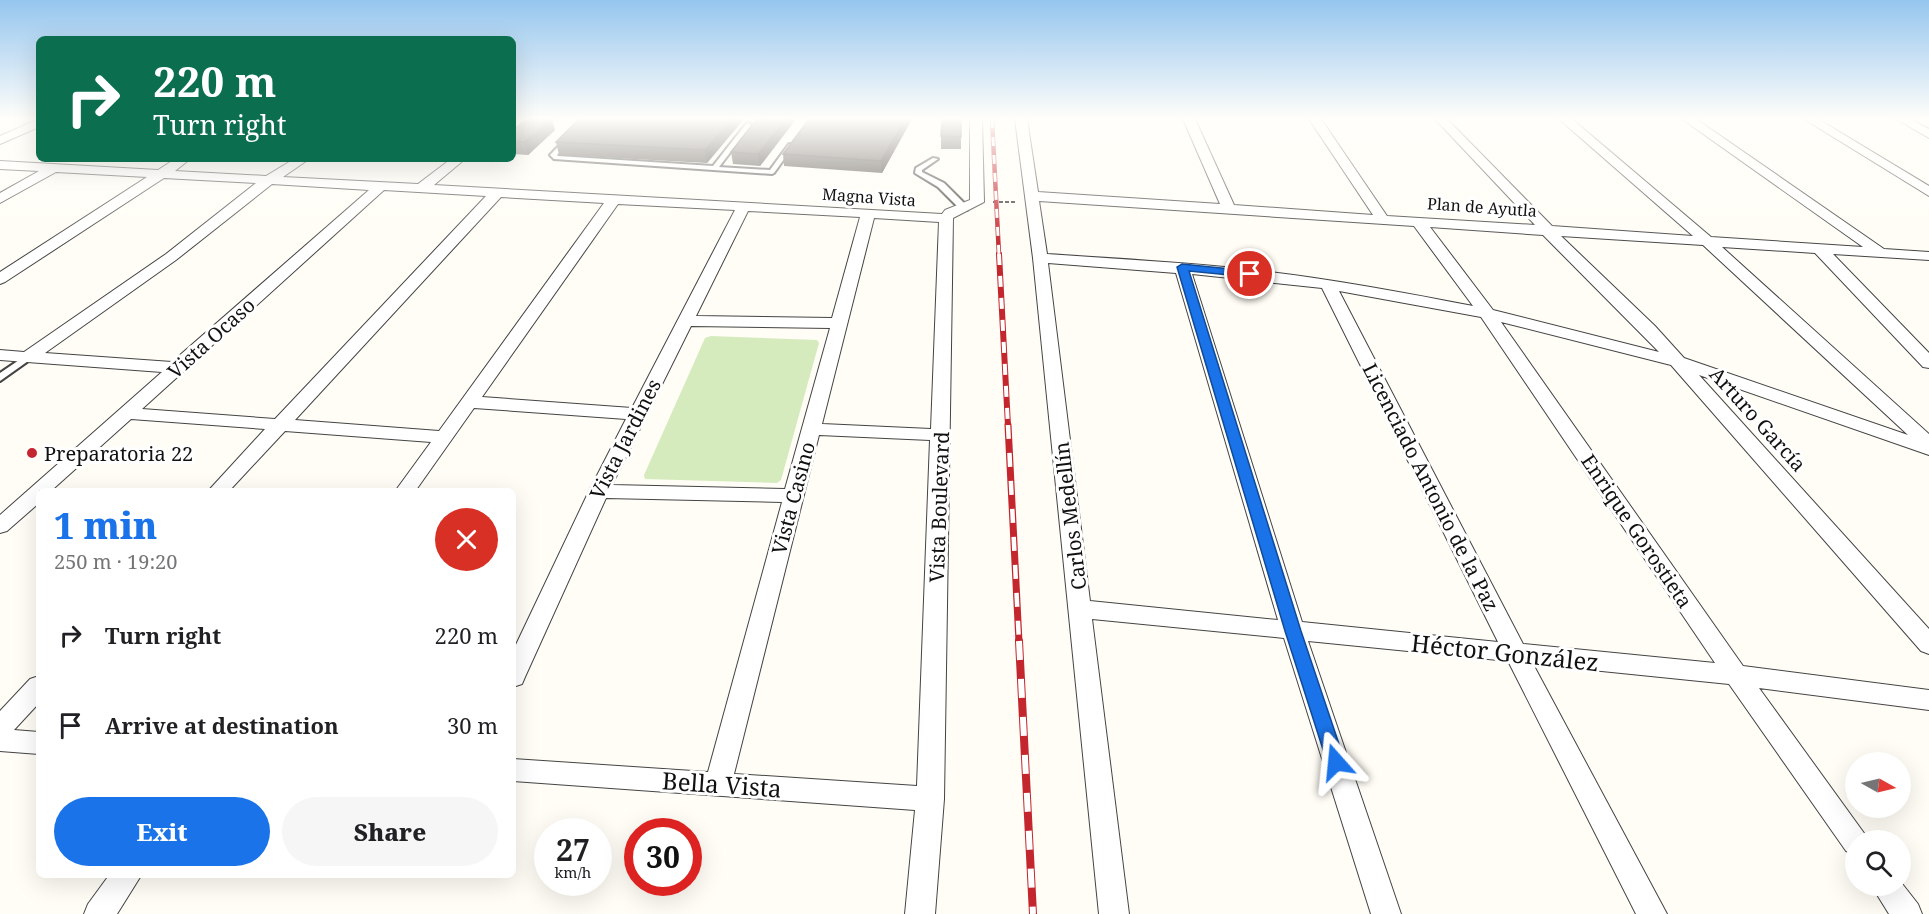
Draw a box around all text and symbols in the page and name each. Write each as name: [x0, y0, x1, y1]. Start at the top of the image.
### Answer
text: 220 m: [153, 52, 277, 109]
icon: right: [54, 60, 132, 138]
text: Turn right: [153, 106, 286, 143]
street label: Magna Vista: [821, 183, 917, 211]
street label: Plan de Ayutla: [1426, 192, 1538, 222]
pin: [1224, 248, 1275, 299]
icon: arrive: [1233, 257, 1266, 290]
street label: Vista Ocaso: [161, 292, 261, 384]
street label: Licenciado Antonio de la Paz: [1357, 358, 1505, 616]
street label: Arturo García: [1704, 361, 1812, 477]
street label: Vista Jardines: [583, 374, 667, 504]
street label: Vista Boulevard: [923, 431, 955, 583]
street label: Vista Casino: [765, 439, 821, 557]
place label: Preparatoria 22: [44, 440, 193, 467]
street label: Carlos Medellín: [1048, 440, 1092, 592]
marker: Preparatoria 22: [25, 446, 39, 460]
street label: Enrique Gorostieta: [1575, 449, 1699, 613]
text: 1 min: [54, 501, 157, 550]
button: close: [435, 508, 498, 571]
text: 250 m · 19:20: [54, 548, 177, 575]
icon: right: [54, 619, 87, 652]
text: Turn right: [105, 620, 221, 650]
text: 220 m: [435, 620, 498, 650]
street label: Héctor González: [1410, 626, 1600, 678]
icon: arrive: [54, 709, 87, 742]
text: Arrive at destination: [105, 710, 339, 740]
text: 30 m: [447, 710, 498, 740]
position arrow: [1304, 730, 1368, 794]
north arrow: [1845, 752, 1911, 818]
map controls: [1845, 752, 1911, 896]
street label: Bella Vista: [661, 763, 783, 805]
button: Exit: [54, 797, 270, 866]
button: Share: [282, 797, 498, 866]
speed limit sign: 30: [624, 818, 702, 896]
text: 27: [556, 829, 590, 870]
button: search: [1845, 830, 1911, 896]
text: km/h: [555, 862, 591, 882]

